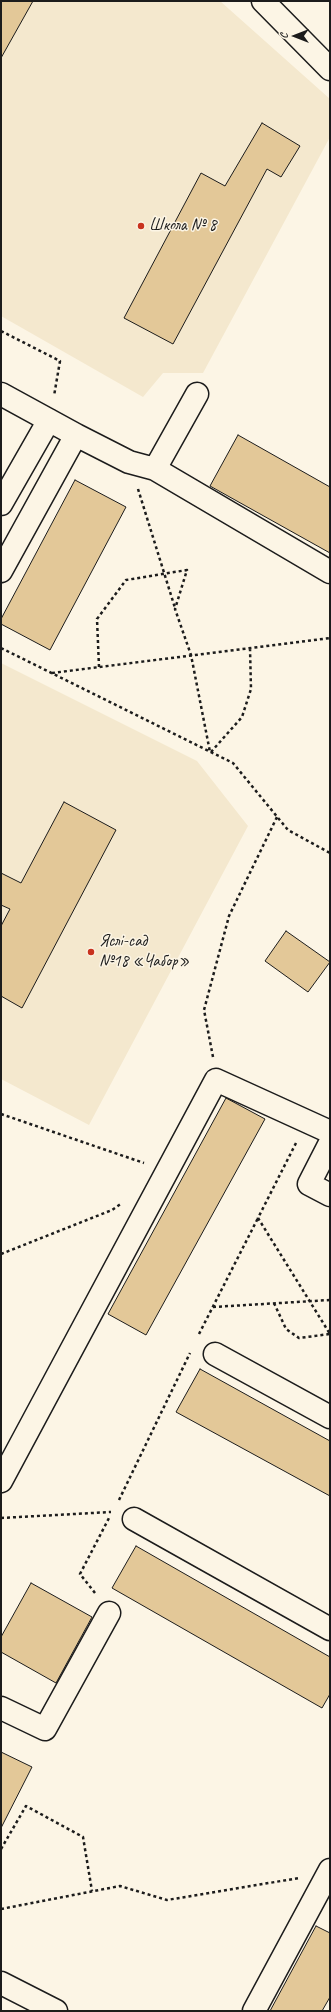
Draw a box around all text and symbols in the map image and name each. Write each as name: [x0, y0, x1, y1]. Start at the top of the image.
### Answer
north arrow: [275, 16, 315, 56]
text: С: [276, 33, 290, 39]
place label: Школа № 8: [149, 216, 216, 236]
marker: Школа № 8: [136, 221, 146, 231]
place label: Яслі-сад №18 «Чабор»: [99, 932, 189, 972]
marker: Яслі-сад №18 «Чабор»: [86, 947, 96, 957]

